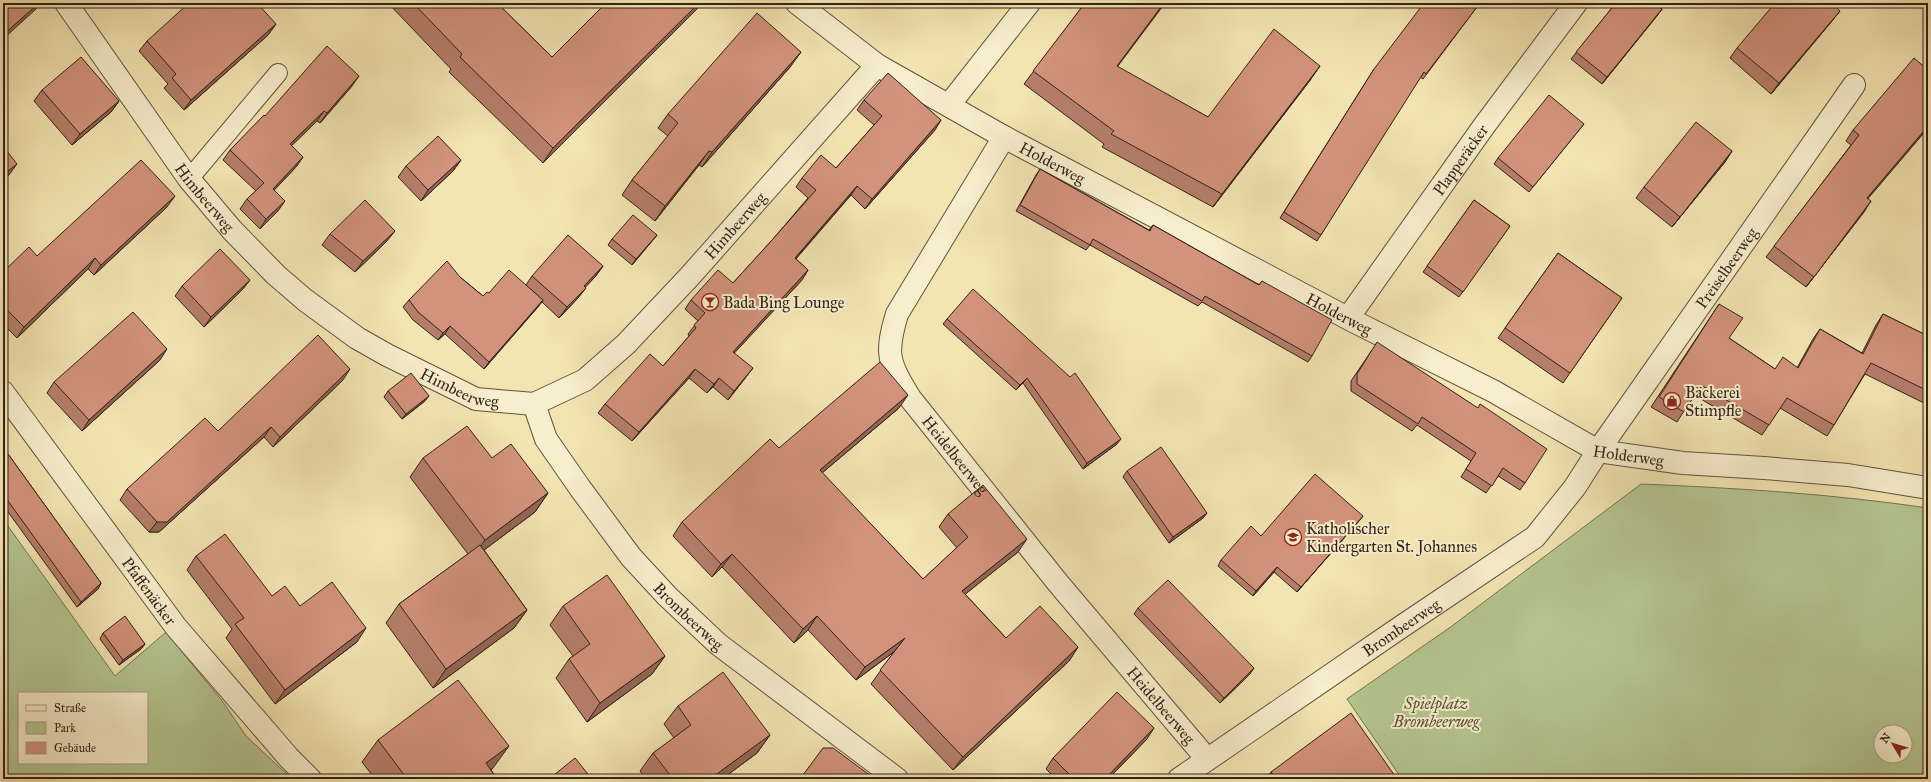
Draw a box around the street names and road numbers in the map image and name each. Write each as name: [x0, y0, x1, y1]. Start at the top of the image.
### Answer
street label: Plapperäcker: [1429, 121, 1492, 199]
street label: Holderweg: [1016, 138, 1089, 189]
street label: Himbeerweg: [171, 160, 239, 237]
street label: Himbeerweg: [701, 188, 771, 263]
street label: Preiselbeerweg: [1692, 223, 1763, 312]
street label: Holderweg: [1303, 289, 1375, 340]
street label: Himbeerweg: [417, 364, 500, 412]
street label: Heidelbeerweg: [918, 412, 993, 499]
street label: Holderweg: [1592, 441, 1666, 471]
street label: Pfaffenäcker: [118, 554, 180, 629]
street label: Brombeerweg: [649, 579, 727, 656]
street label: Brombeerweg: [1359, 594, 1445, 661]
street label: Heidelbeerweg: [1123, 663, 1199, 749]

